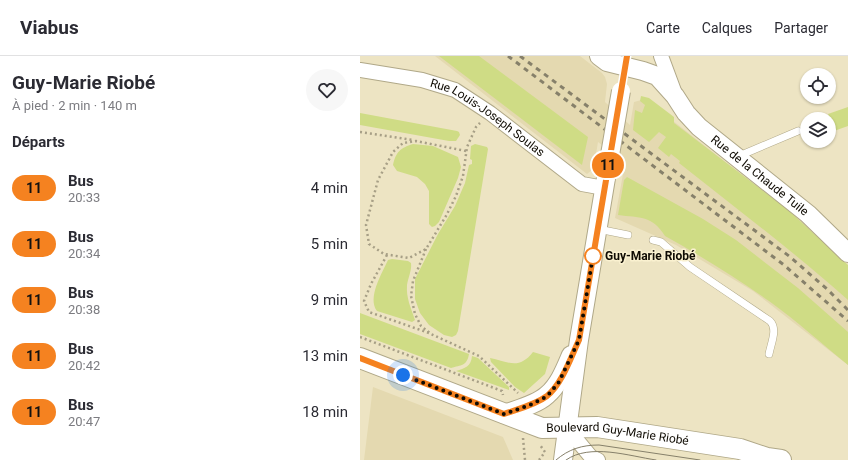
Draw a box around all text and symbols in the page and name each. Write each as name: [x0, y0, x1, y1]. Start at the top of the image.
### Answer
text: Viabus: [20, 16, 79, 39]
text: Carte: [646, 20, 680, 36]
text: Calques: [702, 20, 752, 36]
text: Partager: [774, 20, 828, 36]
map controls: [800, 68, 836, 148]
button: locate: [800, 68, 836, 104]
button: heart: [306, 69, 348, 111]
text: Guy-Marie Riobé: [12, 71, 155, 94]
street label: Rue Louis-Joseph Soulas: [429, 76, 547, 160]
text: À pied · 2 min · 140 m: [12, 98, 137, 113]
button: layers: [800, 112, 836, 148]
street label: Rue de la Chaude Tuile: [708, 132, 811, 219]
text: Départs: [12, 133, 65, 151]
line badge: 11: [590, 152, 626, 178]
text: 11: [600, 157, 616, 173]
text: Bus: [68, 172, 94, 190]
text: 4 min: [311, 179, 348, 197]
text: 11: [26, 180, 42, 196]
text: 20:33: [68, 190, 100, 205]
text: Bus: [68, 228, 94, 246]
text: 5 min: [311, 235, 348, 253]
text: 11: [26, 236, 42, 252]
text: 20:34: [68, 246, 100, 261]
marker: Guy-Marie Riobé: [584, 247, 602, 265]
place label: Guy-Marie Riobé: [605, 249, 696, 263]
text: Bus: [68, 284, 94, 302]
text: 9 min: [311, 291, 348, 309]
text: 11: [26, 292, 42, 308]
text: 20:38: [68, 302, 100, 317]
text: Bus: [68, 340, 94, 358]
text: 13 min: [302, 347, 348, 365]
text: 11: [26, 348, 42, 364]
text: 20:42: [68, 358, 100, 373]
your location: [393, 365, 413, 385]
text: Bus: [68, 396, 94, 414]
text: 18 min: [302, 403, 348, 421]
text: 11: [26, 404, 42, 420]
text: 20:47: [68, 414, 100, 429]
street label: Boulevard Guy-Marie Riobé: [546, 420, 690, 448]

